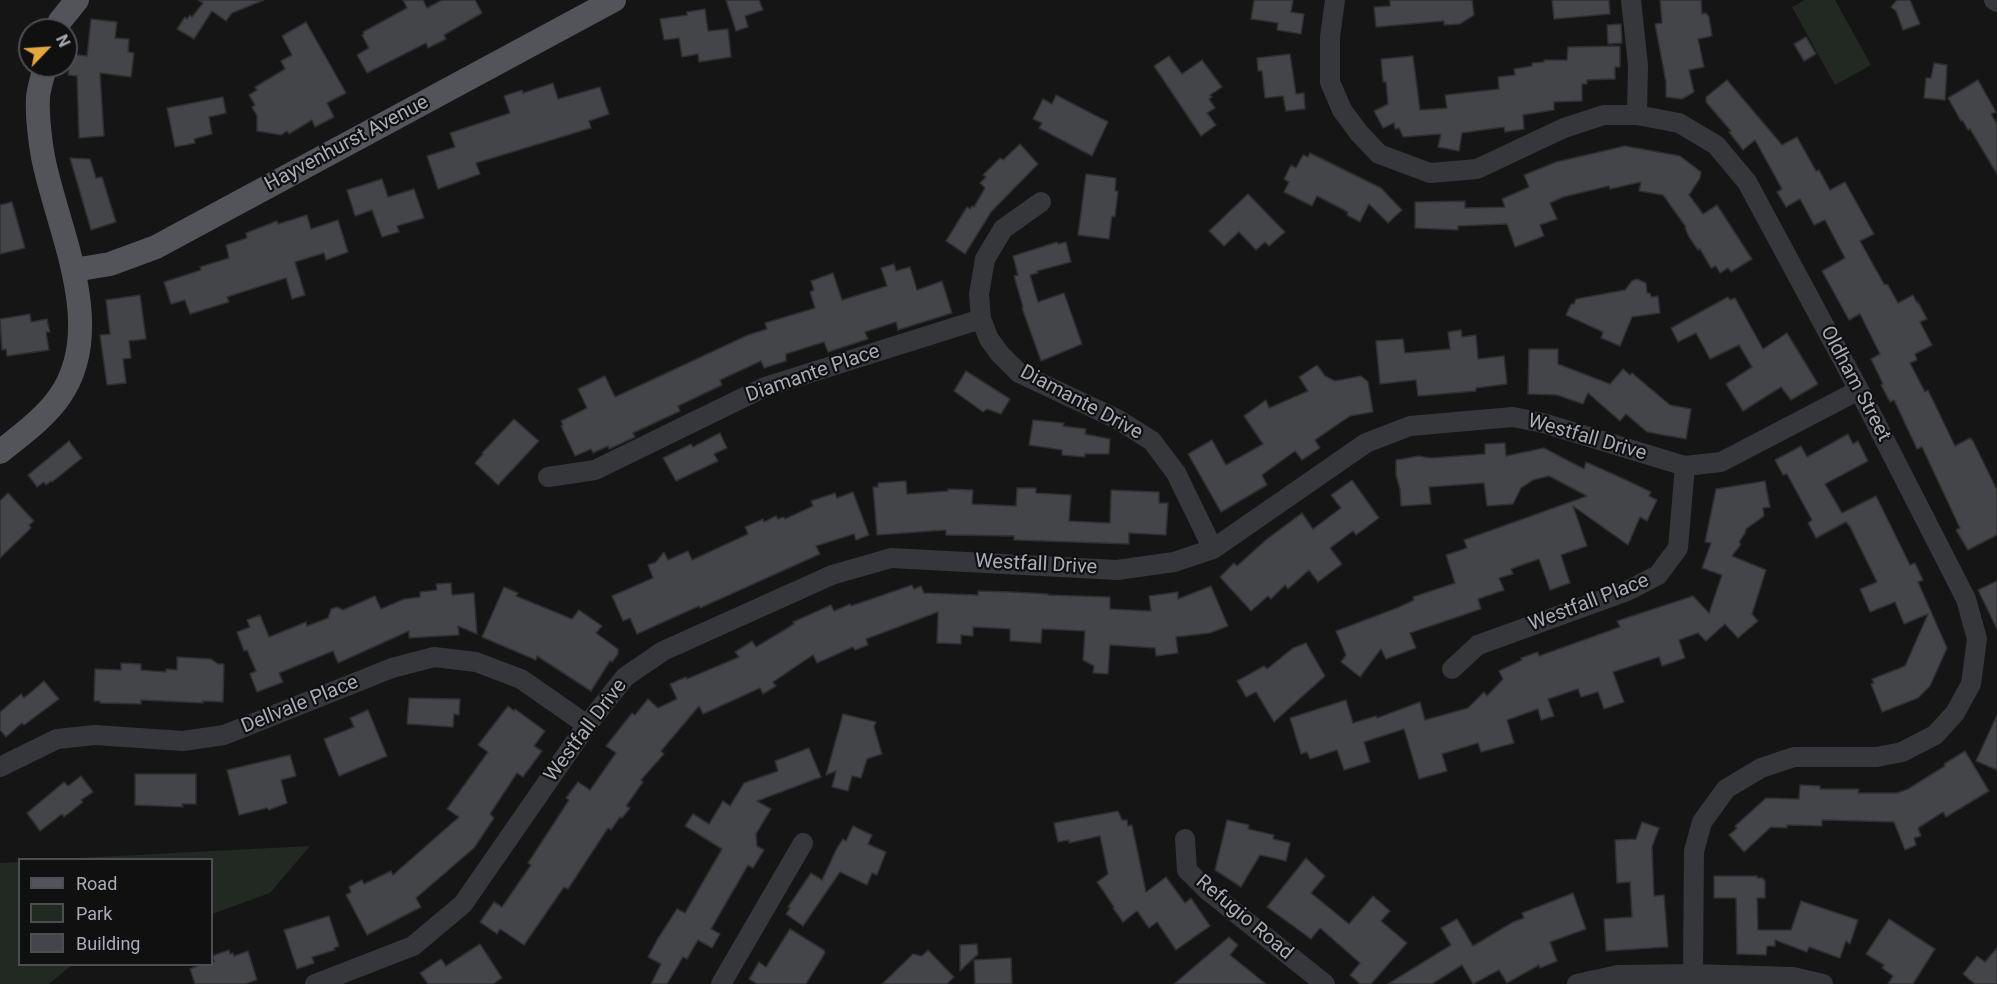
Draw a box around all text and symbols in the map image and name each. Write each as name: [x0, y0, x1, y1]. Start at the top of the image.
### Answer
north arrow: [18, 18, 78, 78]
text: N: [52, 32, 74, 50]
street label: Hayvenhurst Avenue: [261, 91, 433, 197]
street label: Oldham Street: [1815, 322, 1895, 446]
street label: Diamante Place: [743, 340, 883, 408]
street label: Diamante Drive: [1016, 361, 1146, 445]
street label: Westfall Drive: [1525, 410, 1649, 466]
street label: Westfall Drive: [974, 550, 1098, 580]
street label: Westfall Place: [1525, 569, 1653, 637]
street label: Dellvale Place: [238, 671, 362, 739]
street label: Westfall Drive: [540, 675, 632, 787]
legend: [18, 858, 213, 966]
street label: Refugio Road: [1191, 870, 1297, 966]
text: Road: [76, 873, 117, 894]
text: Park: [76, 903, 112, 924]
text: Building: [76, 933, 140, 954]

